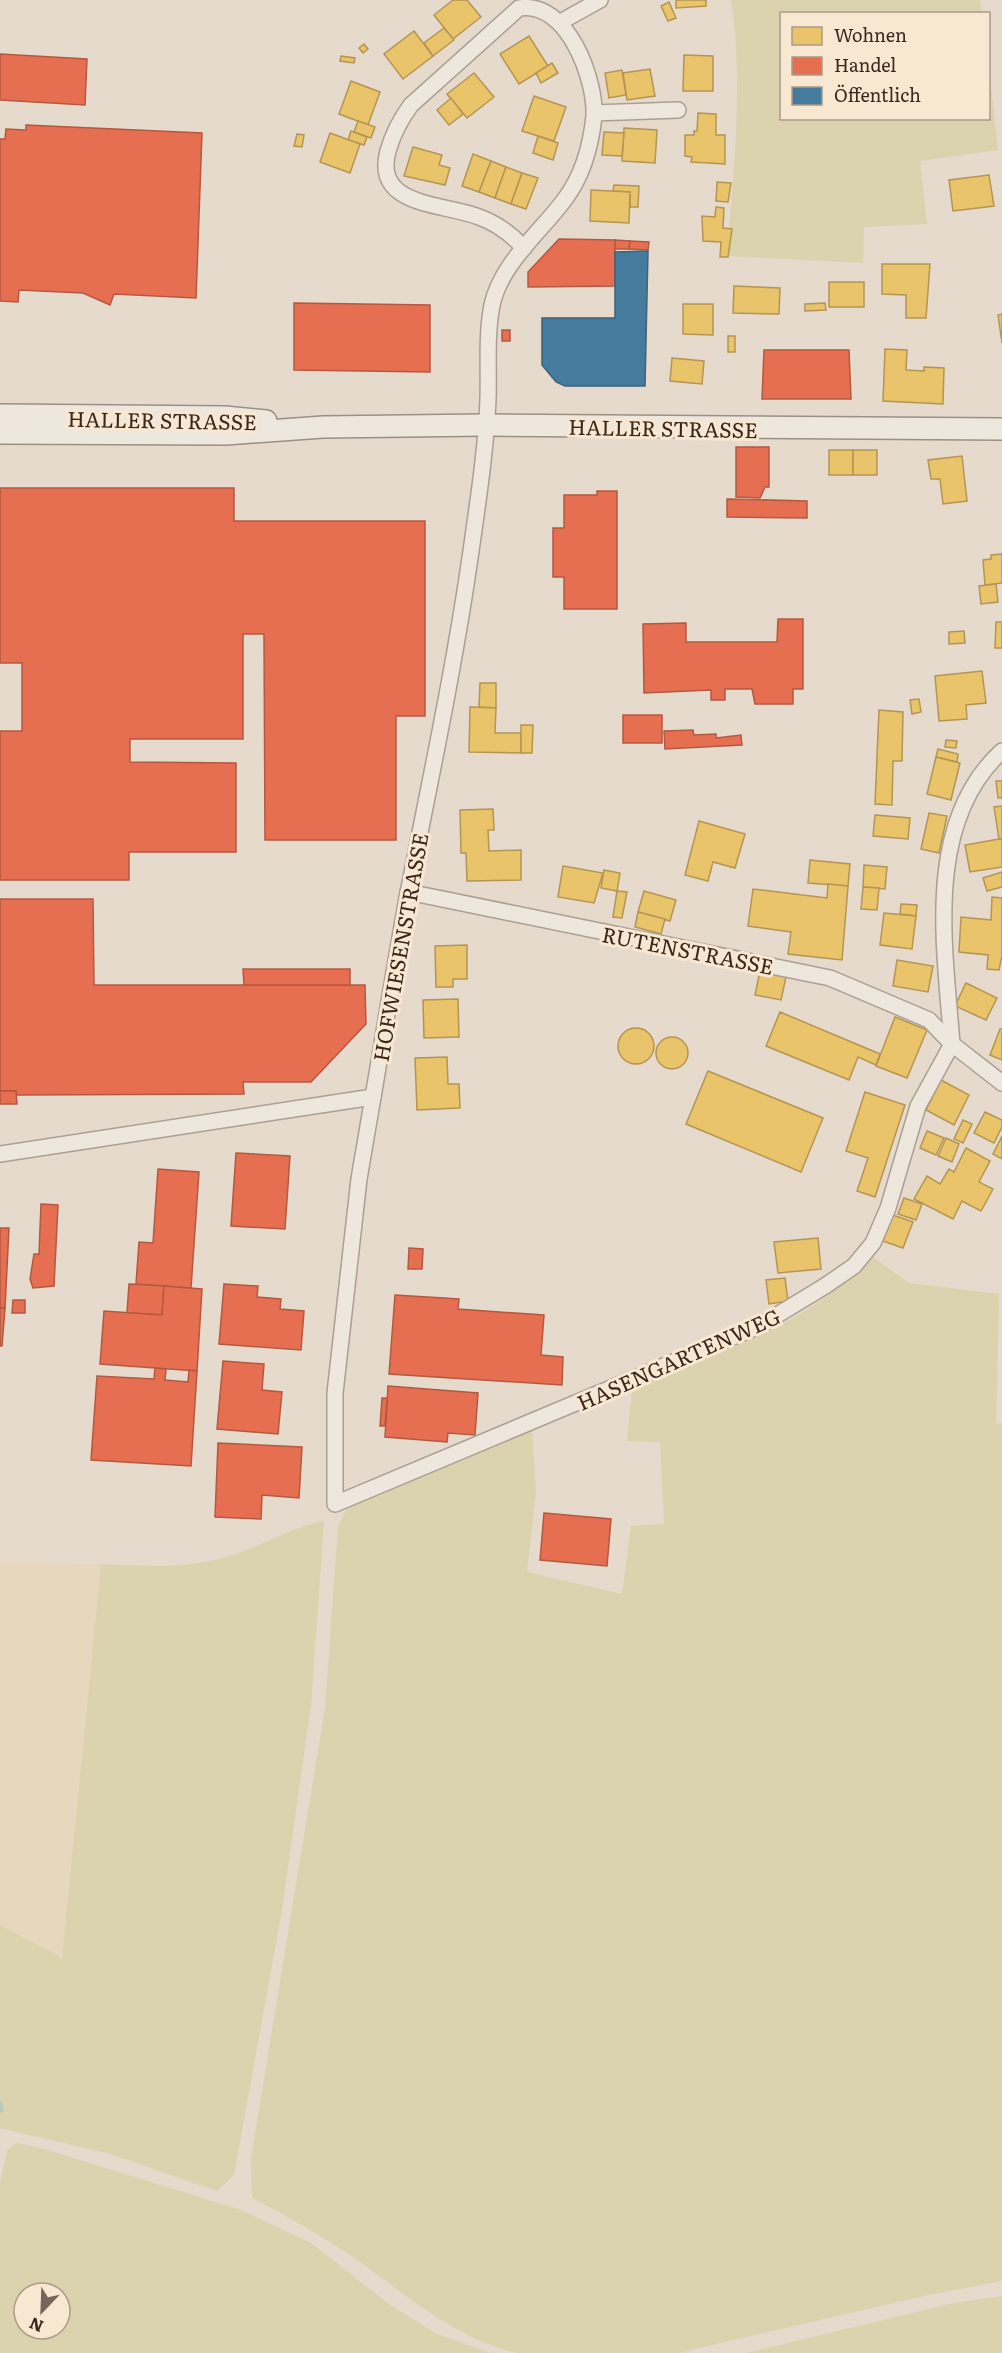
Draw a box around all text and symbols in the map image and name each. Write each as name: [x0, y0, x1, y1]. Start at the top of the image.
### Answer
legend: [780, 12, 990, 120]
text: Wohnen: [834, 21, 907, 48]
text: Handel: [834, 51, 896, 78]
text: Öffentlich: [834, 81, 921, 108]
street label: HALLER STRASSE: [67, 402, 257, 436]
street label: HALLER STRASSE: [568, 410, 758, 444]
street label: HOFWIESENSTRASSE: [364, 830, 434, 1064]
street label: RUTENSTRASSE: [600, 917, 776, 981]
street label: HASENGARTENWEG: [571, 1299, 785, 1417]
north arrow: [12, 2281, 72, 2341]
text: N: [25, 2312, 47, 2339]

